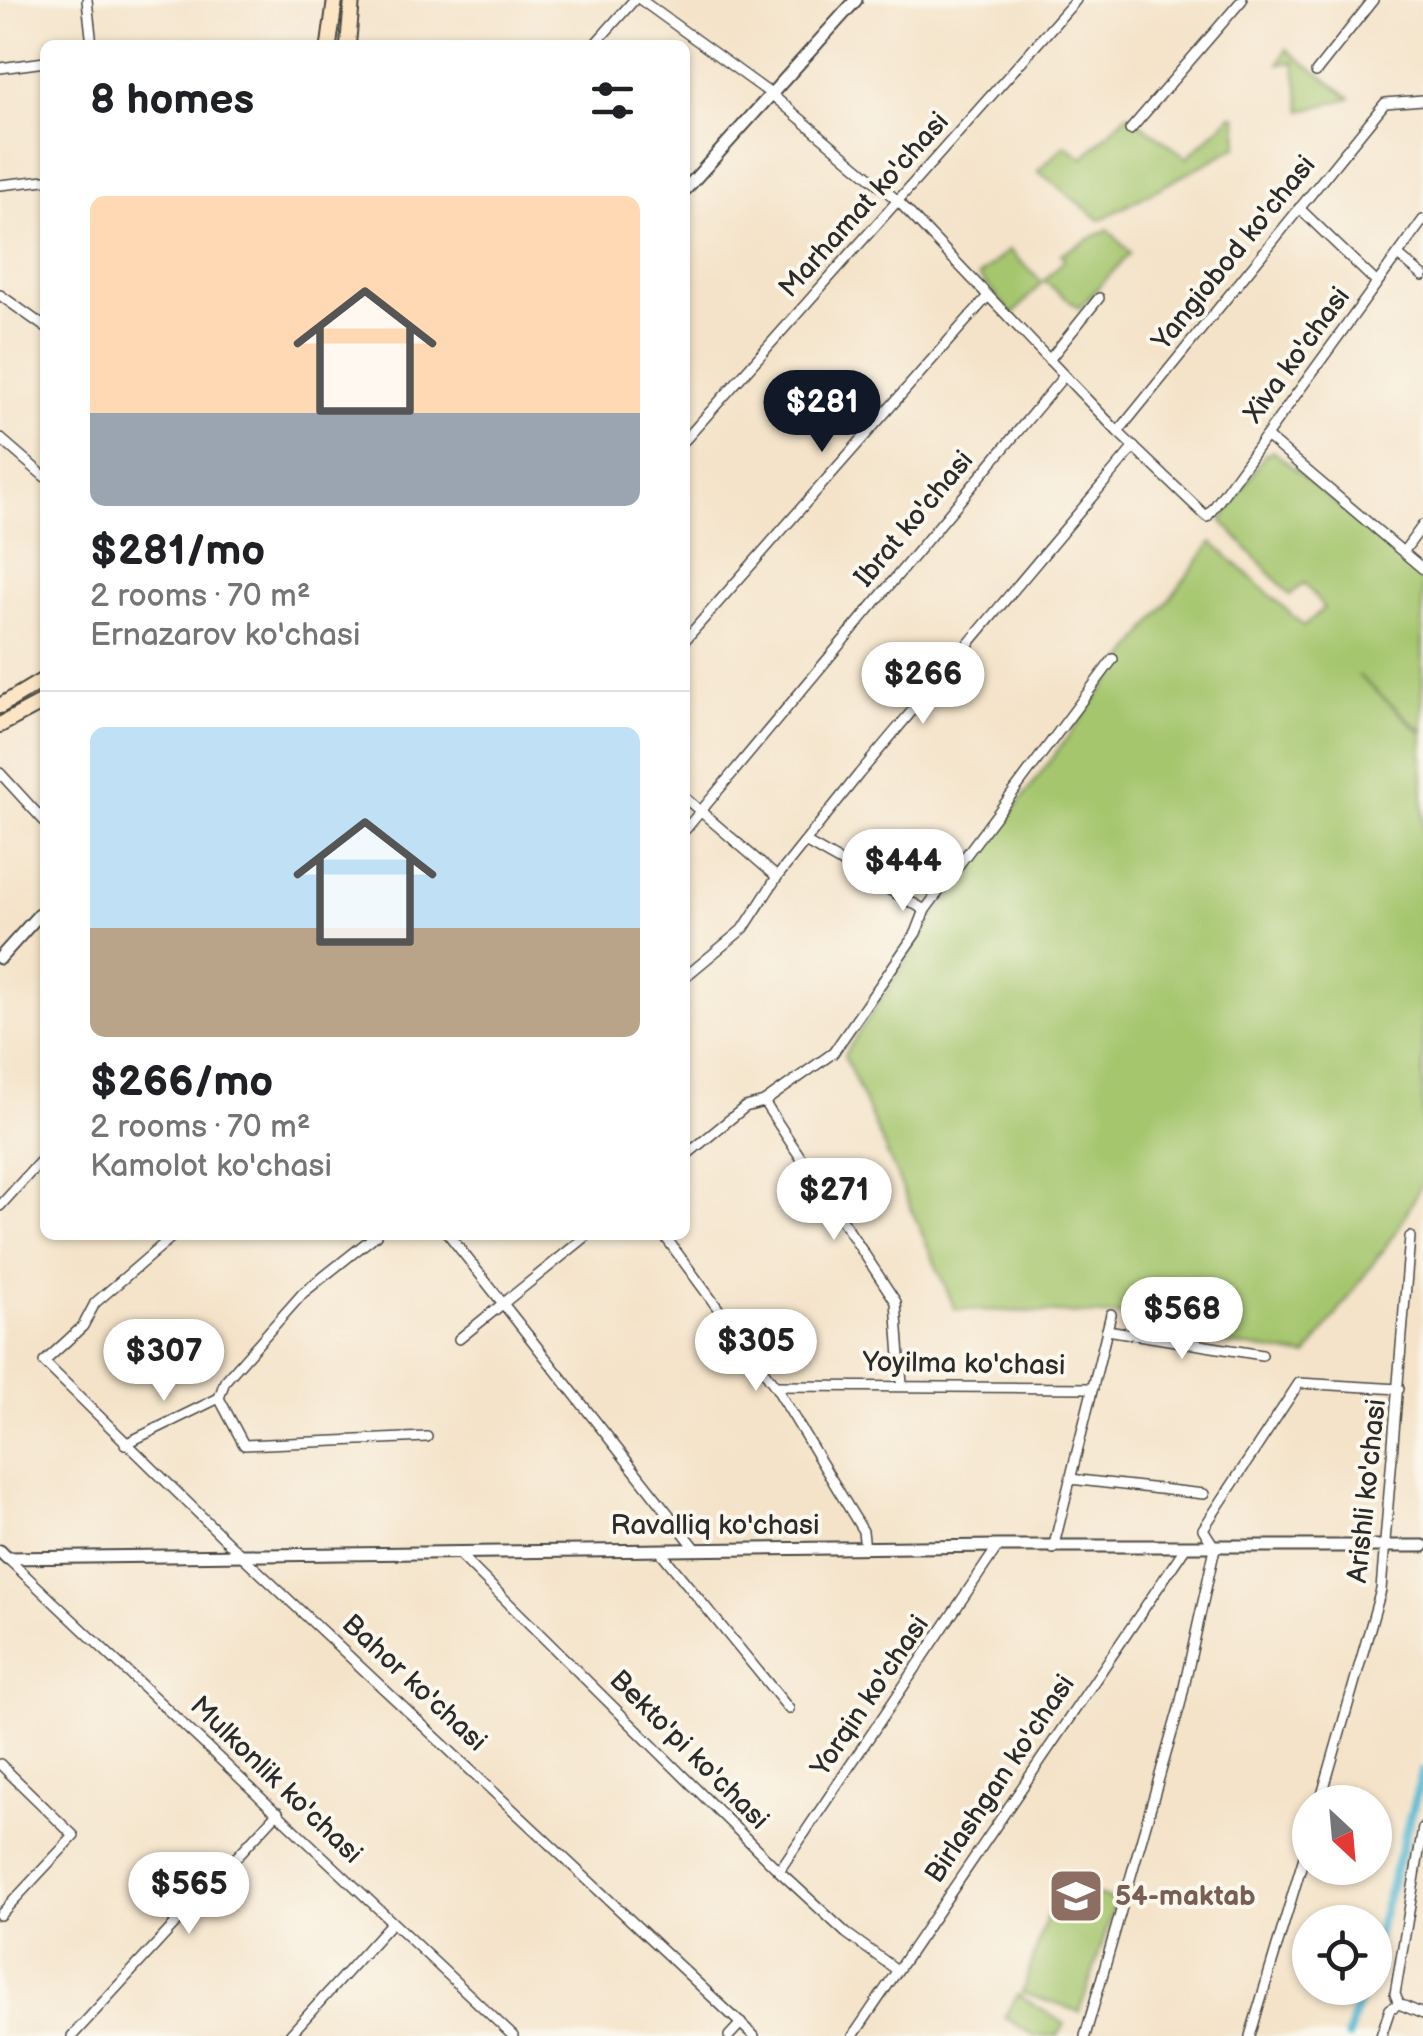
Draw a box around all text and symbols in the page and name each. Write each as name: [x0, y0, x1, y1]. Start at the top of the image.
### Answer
icon: filters: [585, 73, 640, 128]
text: 8 homes: [90, 75, 254, 126]
street label: Marhamat ko'chasi: [772, 106, 956, 304]
street label: Yangiobod ko'chasi: [1145, 149, 1323, 358]
icon: home: [275, 261, 455, 441]
street label: Xiva ko'chasi: [1236, 281, 1357, 430]
pin: $281: [763, 370, 881, 455]
text: $281: [786, 383, 858, 422]
street label: Ibrat ko'chasi: [848, 444, 980, 594]
text: $281/mo: [90, 526, 265, 577]
text: 2 rooms · 70 m²: [90, 577, 311, 616]
text: Ernazarov ko'chasi: [90, 616, 360, 655]
pin: $266: [864, 642, 982, 727]
text: $266: [883, 655, 963, 694]
icon: home: [275, 792, 455, 972]
pin: $444: [844, 829, 962, 914]
text: $444: [864, 842, 942, 881]
text: $266/mo: [90, 1057, 273, 1108]
text: 2 rooms · 70 m²: [90, 1108, 311, 1147]
text: Kamolot ko'chasi: [90, 1147, 332, 1186]
pin: $271: [775, 1158, 893, 1243]
text: $271: [799, 1171, 869, 1210]
pin: $568: [1123, 1277, 1241, 1362]
text: $568: [1143, 1290, 1221, 1329]
pin: $305: [697, 1309, 815, 1394]
pin: $307: [105, 1319, 223, 1404]
text: $305: [717, 1322, 795, 1361]
text: $307: [125, 1332, 203, 1371]
street label: Yoyilma ko'chasi: [861, 1346, 1066, 1382]
street label: Arishli ko'chasi: [1341, 1397, 1393, 1585]
street label: Ravalliq ko'chasi: [611, 1509, 819, 1542]
street label: Bahor ko'chasi: [335, 1608, 493, 1758]
street label: Yorqin ko'chasi: [804, 1609, 936, 1784]
street label: Bekto'pi ko'chasi: [603, 1664, 775, 1836]
street label: Birlashgan ko'chasi: [918, 1669, 1082, 1889]
street label: Mulkonlik ko'chasi: [183, 1690, 369, 1870]
north arrow: [1292, 1785, 1392, 1885]
map controls: [1292, 1785, 1392, 2005]
pin: $565: [130, 1852, 248, 1937]
text: $565: [150, 1865, 228, 1904]
school or university icon: 54-maktab: [1046, 1866, 1106, 1926]
place label: 54-maktab: [1115, 1880, 1256, 1913]
button: locate: [1292, 1905, 1392, 2005]

